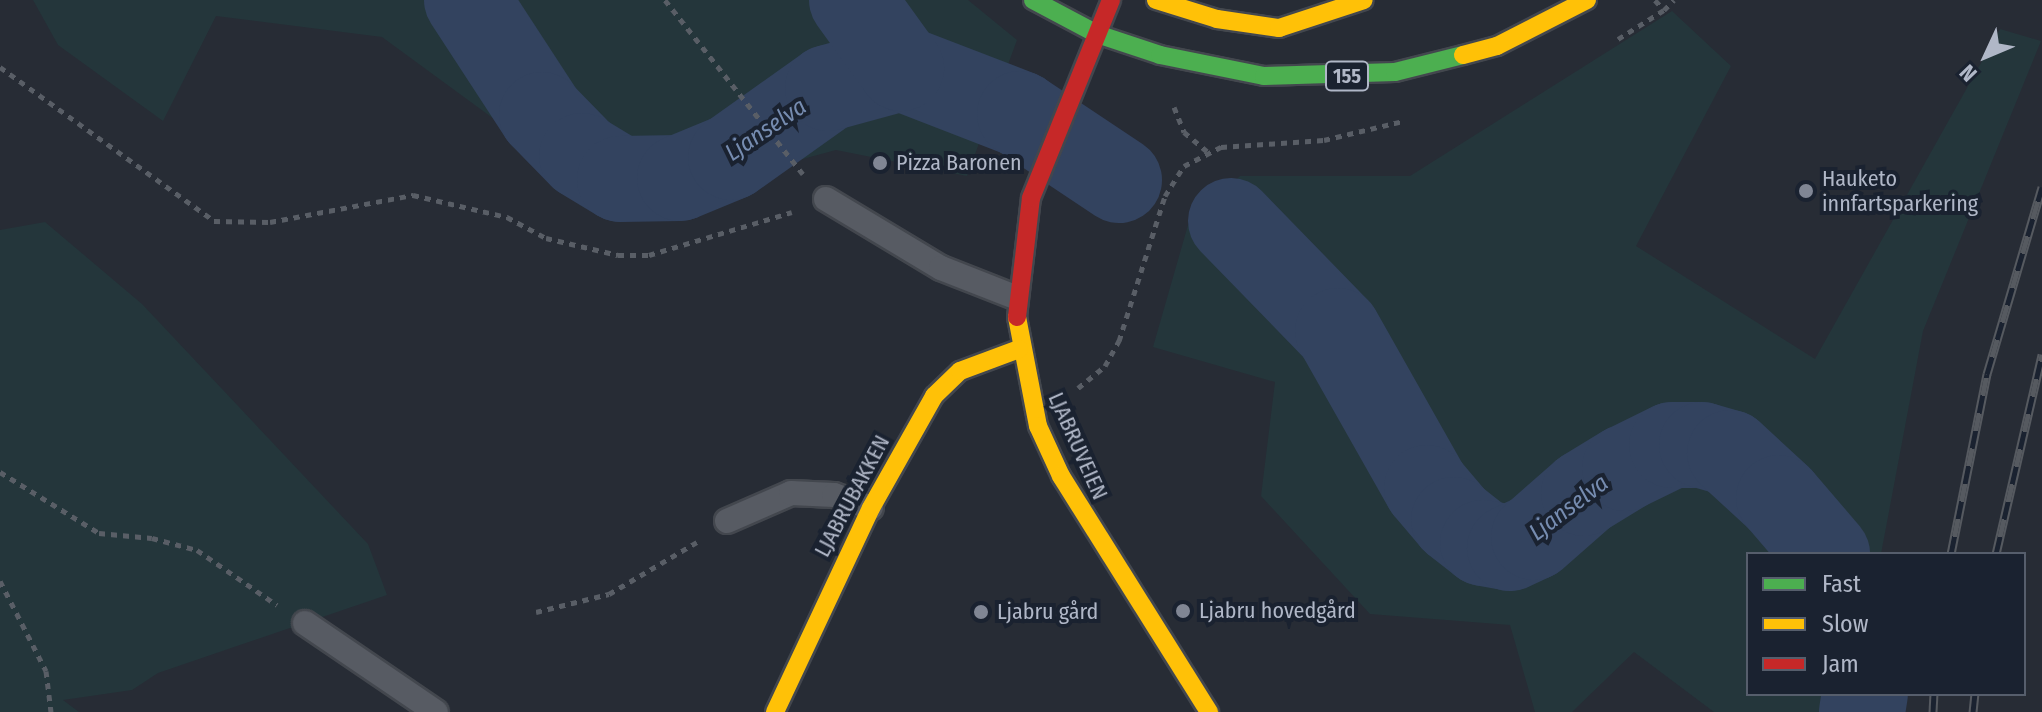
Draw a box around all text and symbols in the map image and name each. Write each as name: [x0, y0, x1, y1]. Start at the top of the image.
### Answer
north arrow: [1946, 16, 2026, 96]
text: N: [1954, 59, 1983, 87]
road number: 155: [1325, 60, 1369, 92]
water label: Ljanselva: [720, 92, 812, 168]
place label: Pizza Baronen: [896, 150, 1022, 176]
marker: Pizza Baronen: [871, 154, 889, 172]
place label: Hauketo innfartsparkering: [1822, 165, 1978, 216]
marker: Hauketo innfartsparkering: [1797, 182, 1815, 200]
street label: LJABRUVEIEN: [1043, 388, 1113, 504]
street label: LJABRUBAKKEN: [809, 431, 895, 561]
water label: Ljanselva: [1524, 469, 1614, 547]
legend: [1746, 552, 2026, 696]
text: Fast: [1822, 570, 1861, 598]
place label: Ljabru hovedgård: [1199, 598, 1356, 624]
place label: Ljabru gård: [997, 599, 1098, 625]
marker: Ljabru hovedgård: [1174, 602, 1192, 620]
marker: Ljabru gård: [972, 603, 990, 621]
text: Slow: [1822, 610, 1868, 638]
text: Jam: [1822, 650, 1859, 678]

